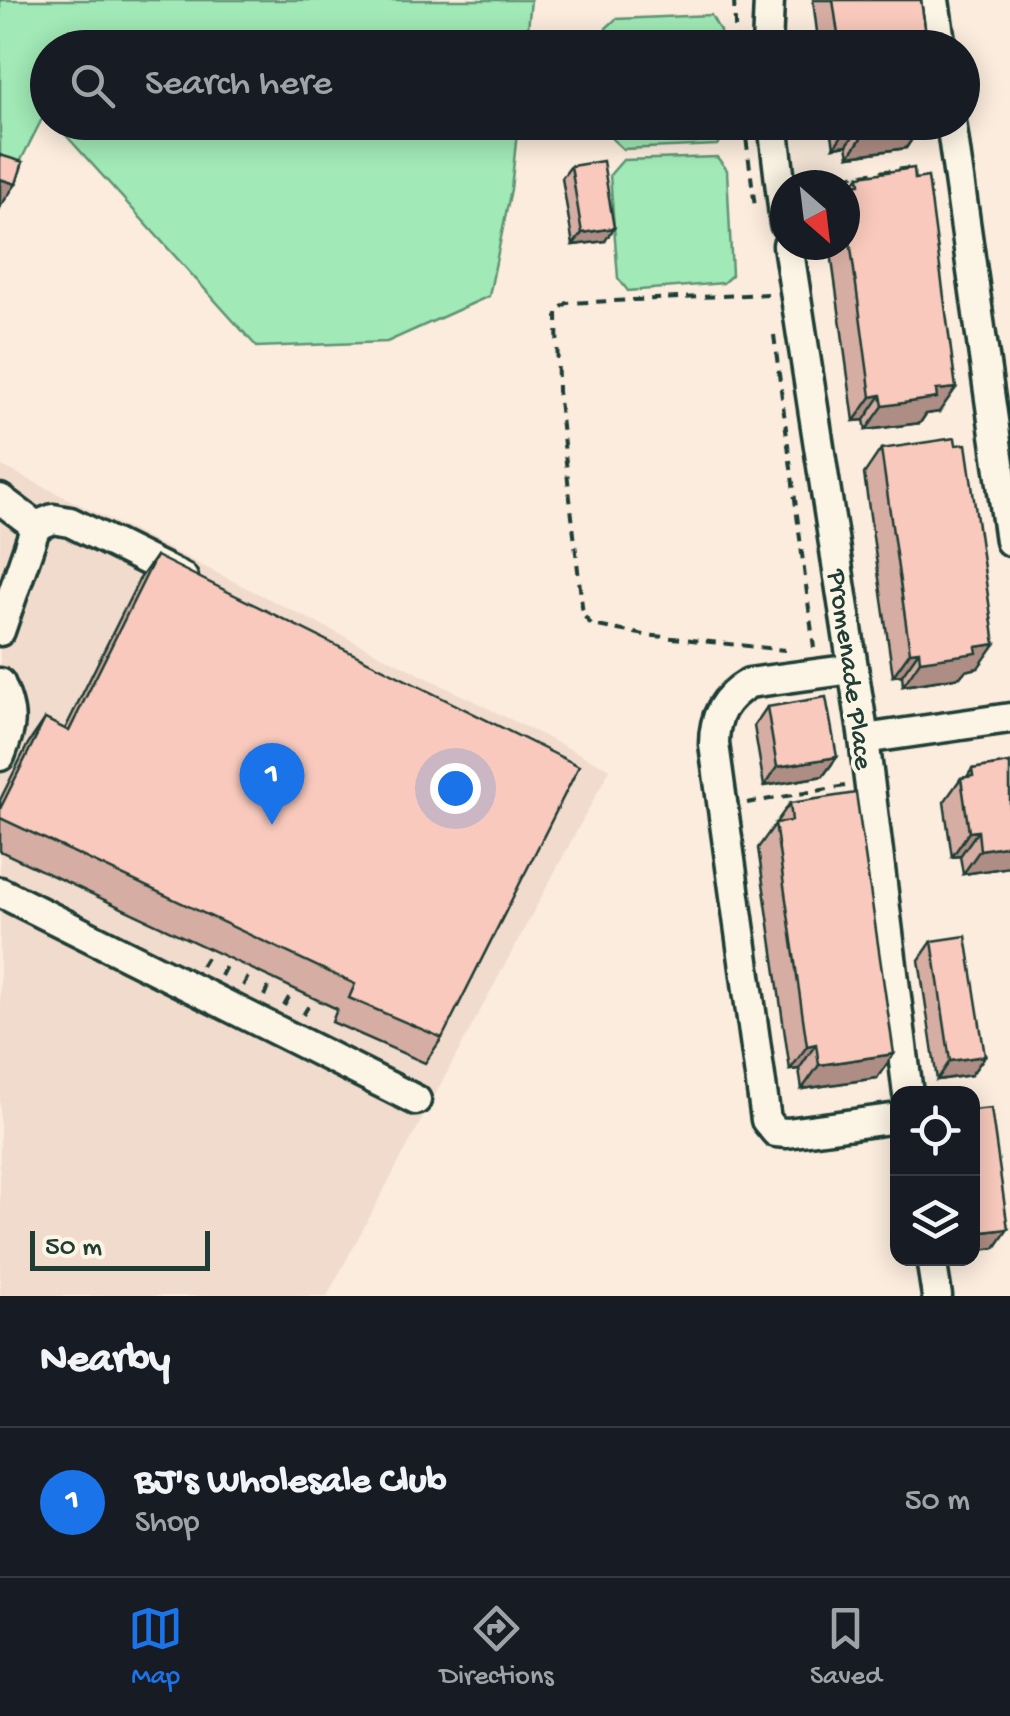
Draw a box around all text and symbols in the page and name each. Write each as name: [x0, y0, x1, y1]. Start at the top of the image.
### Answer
search box: [30, 30, 980, 140]
icon: search: [65, 58, 120, 113]
text: Search here: [145, 63, 332, 107]
north arrow: [770, 170, 860, 260]
street label: Promenade Place: [818, 566, 879, 772]
pin: 1: [240, 742, 304, 825]
your location: [430, 763, 481, 814]
map controls: [890, 1086, 980, 1266]
button: locate: [890, 1086, 980, 1176]
button: layers: [890, 1176, 980, 1266]
scale bar: [30, 1226, 210, 1270]
text: 50 m: [45, 1232, 102, 1265]
text: Nearby: [40, 1337, 170, 1386]
text: BJ's Wholesale Club: [135, 1461, 447, 1505]
text: 1: [66, 1483, 79, 1521]
text: 50 m: [905, 1483, 970, 1521]
text: Shop: [135, 1505, 199, 1543]
tab: Map: [128, 1601, 183, 1694]
tab: Directions: [440, 1601, 554, 1694]
tab: Saved: [810, 1601, 882, 1694]

